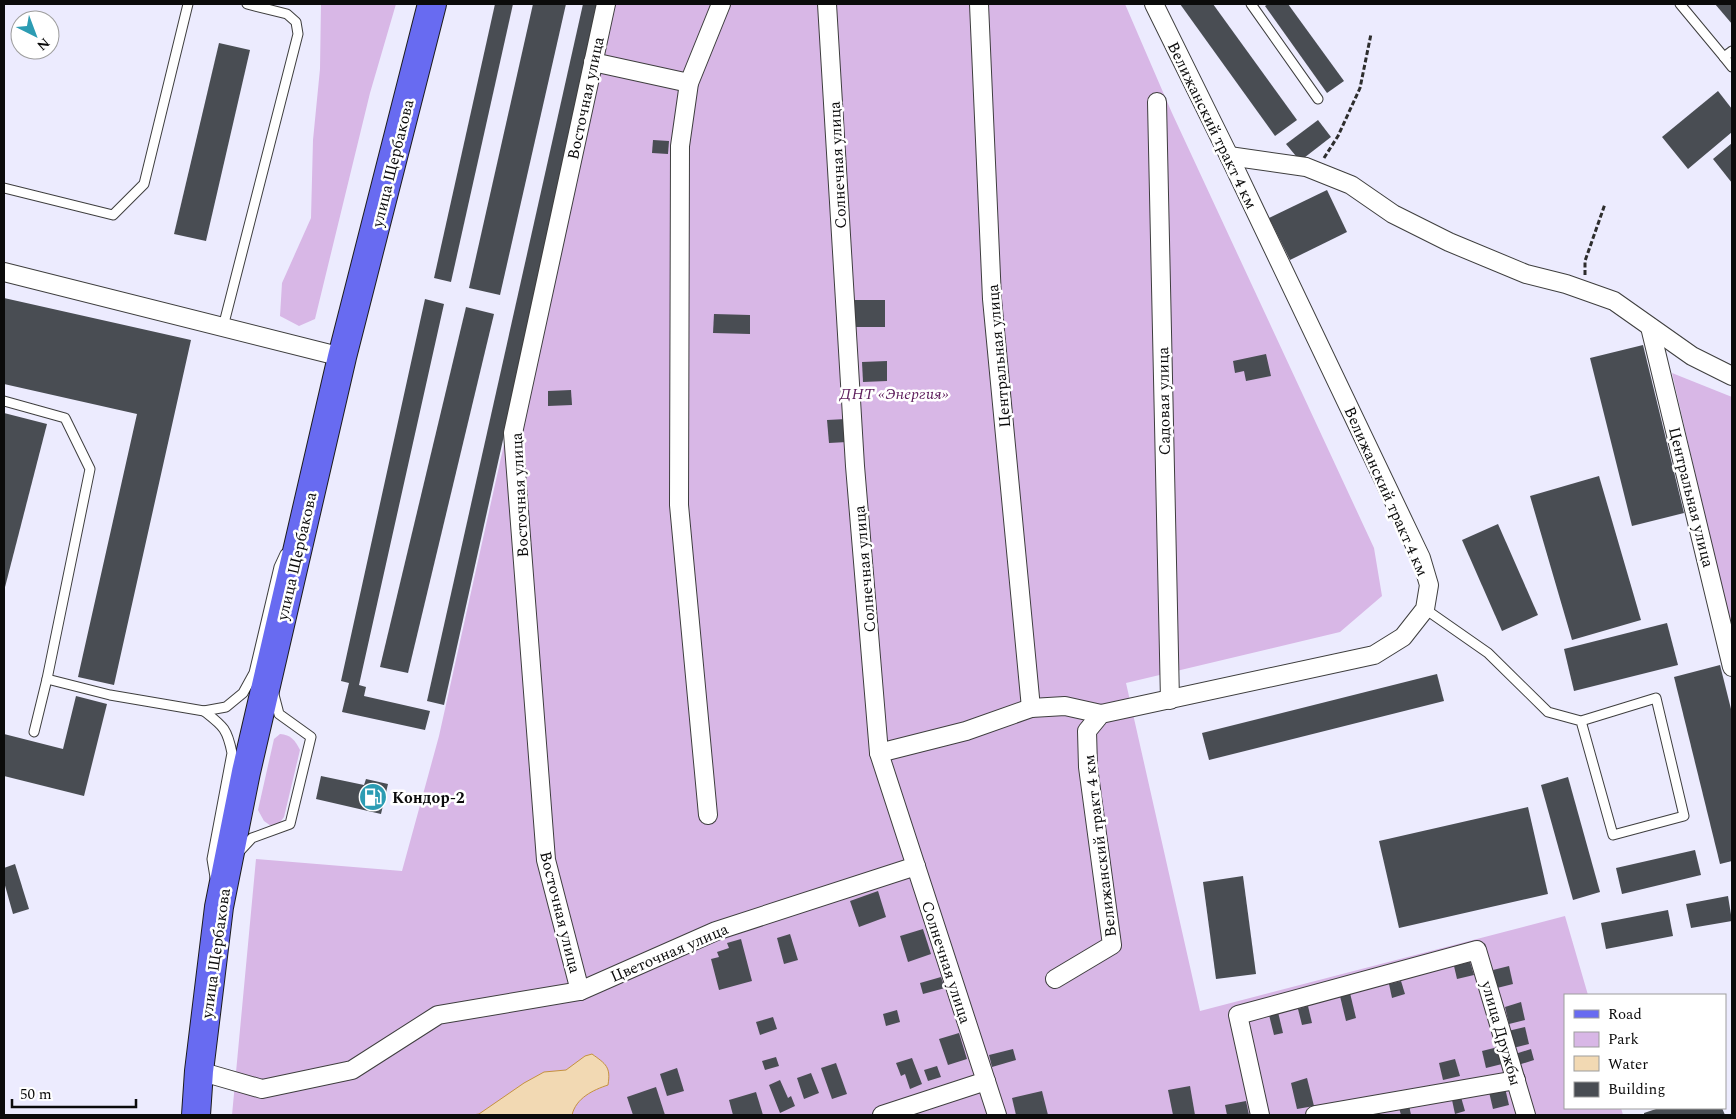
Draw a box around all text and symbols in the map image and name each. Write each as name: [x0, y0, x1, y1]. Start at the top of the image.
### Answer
north arrow: [10, 10, 60, 60]
text: N: [32, 33, 55, 56]
street label: Восточная улица: [561, 34, 611, 162]
street label: Велижанский тракт 4 км: [1161, 38, 1263, 213]
street label: улица Щербакова: [365, 97, 421, 231]
street label: Солнечная улица: [823, 100, 853, 229]
street label: Центральная улица: [981, 283, 1017, 429]
street label: Садовая улица: [1151, 346, 1177, 456]
park label: ДНТ «Энергия»: [839, 382, 949, 406]
street label: Велижанский тракт 4 км: [1338, 403, 1434, 580]
street label: Центральная улица: [1662, 424, 1720, 570]
street label: Восточная улица: [505, 432, 535, 558]
street label: улица Щербакова: [270, 489, 323, 624]
street label: Солнечная улица: [847, 504, 883, 634]
street label: Велижанский тракт 4 км: [1077, 753, 1123, 939]
fuel station icon: Кондор-2: [358, 782, 388, 812]
place label: Кондор-2: [392, 786, 465, 810]
street label: Восточная улица: [533, 849, 587, 976]
street label: улица Щербакова: [195, 886, 237, 1021]
street label: Солнечная улица: [915, 898, 977, 1027]
street label: Цветочная улица: [606, 917, 732, 989]
street label: улица Дружбы: [1474, 977, 1528, 1089]
legend: [1564, 994, 1726, 1109]
text: Road: [1608, 1003, 1642, 1026]
text: Park: [1608, 1028, 1639, 1051]
text: Water: [1608, 1053, 1648, 1076]
scale bar: [12, 1076, 136, 1108]
text: Building: [1608, 1078, 1665, 1101]
text: 50 m: [20, 1083, 52, 1106]

